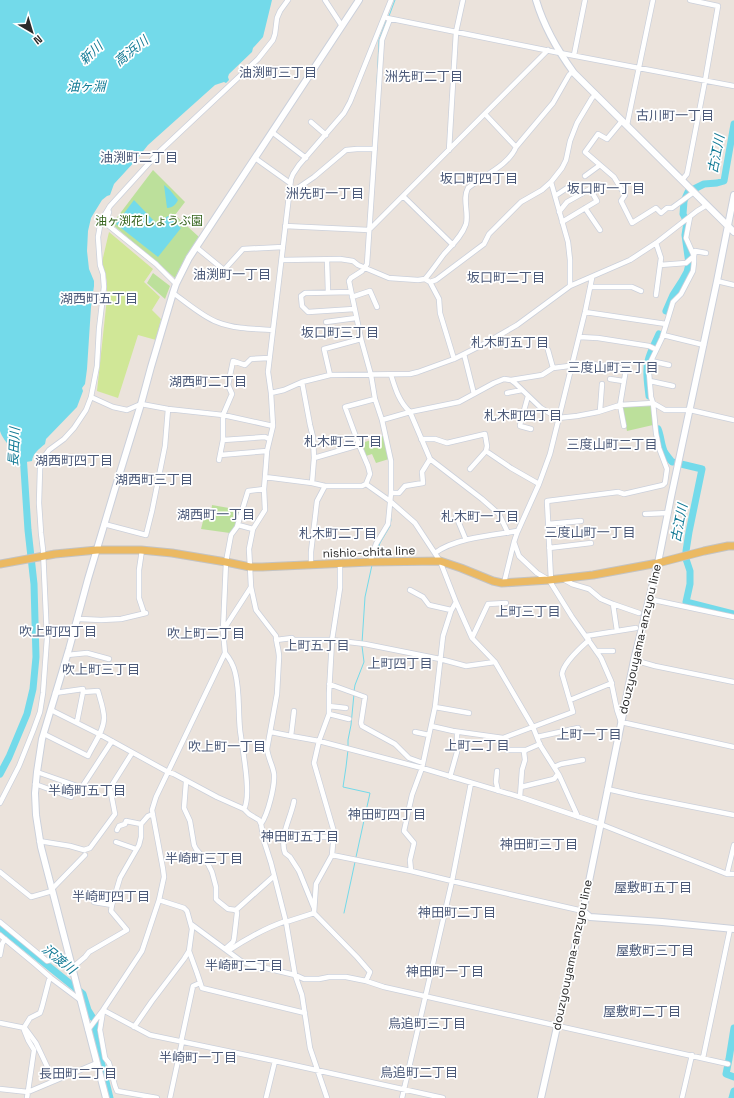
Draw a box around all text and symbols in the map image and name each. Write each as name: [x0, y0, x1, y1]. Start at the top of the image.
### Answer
north arrow: [12, 12, 52, 52]
water label: 高浜川: [110, 31, 153, 70]
text: N: [31, 32, 45, 48]
water label: 新川: [76, 37, 108, 68]
district label: 油渕町三丁目: [239, 64, 317, 81]
district label: 洲先町二丁目: [385, 68, 463, 85]
water label: 油ヶ淵: [66, 78, 107, 95]
district label: 古川町一丁目: [636, 107, 714, 124]
water label: 古江川: [704, 131, 728, 175]
district label: 油渕町二丁目: [100, 149, 178, 166]
district label: 坂口町四丁目: [440, 170, 518, 187]
district label: 坂口町一丁目: [567, 180, 645, 197]
district label: 洲先町一丁目: [286, 185, 364, 202]
park label: 油ヶ渕花しょうぶ園: [95, 213, 203, 229]
district label: 油渕町一丁目: [193, 266, 271, 283]
district label: 坂口町二丁目: [467, 269, 545, 286]
district label: 湖西町五丁目: [60, 290, 138, 307]
district label: 坂口町三丁目: [301, 324, 379, 341]
district label: 札木町五丁目: [471, 334, 549, 351]
district label: 三度山町三丁目: [567, 359, 659, 376]
district label: 湖西町二丁目: [169, 373, 247, 390]
district label: 札木町四丁目: [484, 407, 562, 424]
water label: 長田川: [4, 425, 24, 467]
district label: 札木町三丁目: [304, 433, 382, 450]
district label: 三度山町二丁目: [566, 436, 658, 453]
district label: 湖西町四丁目: [35, 452, 113, 469]
district label: 湖西町三丁目: [115, 471, 193, 488]
water label: 古江川: [667, 500, 691, 544]
district label: 湖西町一丁目: [177, 506, 255, 523]
district label: 札木町一丁目: [441, 508, 519, 525]
district label: 三度山町一丁目: [544, 524, 636, 541]
district label: 札木町二丁目: [299, 525, 377, 542]
street label: nishio-chita line: [322, 542, 416, 562]
street label: douzyouyama-anzyou line: [615, 562, 665, 716]
district label: 上町三丁目: [495, 603, 561, 620]
district label: 吹上町四丁目: [19, 623, 97, 640]
district label: 吹上町二丁目: [167, 625, 245, 642]
district label: 上町五丁目: [284, 637, 350, 654]
district label: 上町四丁目: [367, 655, 433, 672]
district label: 吹上町三丁目: [62, 661, 140, 678]
district label: 上町一丁目: [556, 726, 622, 743]
district label: 上町二丁目: [444, 737, 510, 754]
district label: 吹上町一丁目: [188, 738, 266, 755]
district label: 半崎町五丁目: [48, 782, 126, 799]
district label: 神田町四丁目: [348, 806, 426, 823]
district label: 神田町五丁目: [261, 828, 339, 845]
district label: 神田町三丁目: [500, 836, 578, 853]
district label: 半崎町三丁目: [165, 850, 243, 867]
street label: douzyouyama-anzyou line: [548, 878, 596, 1032]
district label: 屋敷町五丁目: [614, 879, 692, 896]
district label: 半崎町四丁目: [72, 888, 150, 905]
district label: 神田町二丁目: [418, 904, 496, 921]
water label: 沢渡川: [38, 940, 81, 979]
district label: 屋敷町三丁目: [616, 942, 694, 959]
district label: 半崎町二丁目: [205, 957, 283, 974]
district label: 神田町一丁目: [406, 963, 484, 980]
district label: 屋敷町二丁目: [603, 1003, 681, 1020]
district label: 鳥追町三丁目: [388, 1015, 466, 1032]
district label: 半崎町一丁目: [159, 1049, 237, 1066]
district label: 鳥追町二丁目: [380, 1064, 458, 1081]
district label: 長田町二丁目: [39, 1065, 117, 1082]

